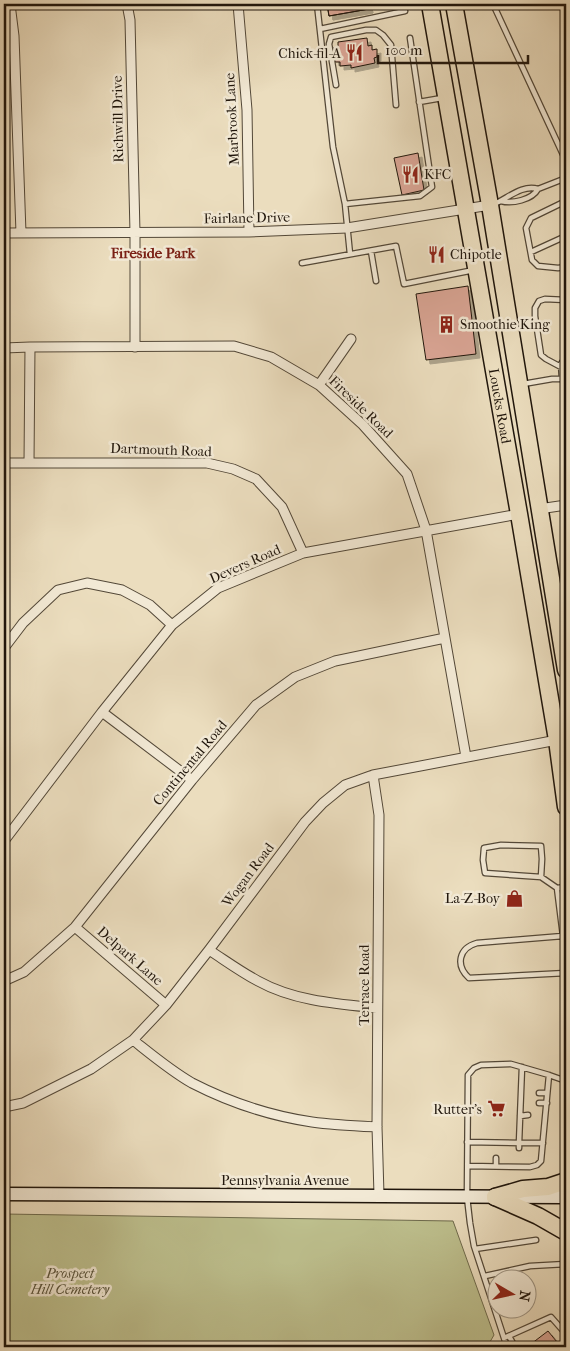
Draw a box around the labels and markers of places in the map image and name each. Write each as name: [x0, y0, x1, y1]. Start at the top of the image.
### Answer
restaurant icon: Chick-fil-A: [345, 43, 365, 63]
place label: Chick-fil-A: [278, 45, 342, 62]
restaurant icon: KFC: [400, 164, 420, 184]
place label: KFC: [424, 166, 451, 183]
restaurant icon: Chipotle: [426, 244, 446, 264]
place label: Chipotle: [450, 246, 502, 263]
building icon: Smoothie King: [436, 314, 456, 334]
place label: Smoothie King: [460, 316, 550, 333]
shop icon: La-Z-Boy: [504, 888, 524, 908]
place label: La-Z-Boy: [445, 890, 501, 907]
supermarket icon: Rutter's: [486, 1099, 506, 1119]
place label: Rutter's: [433, 1101, 482, 1118]

